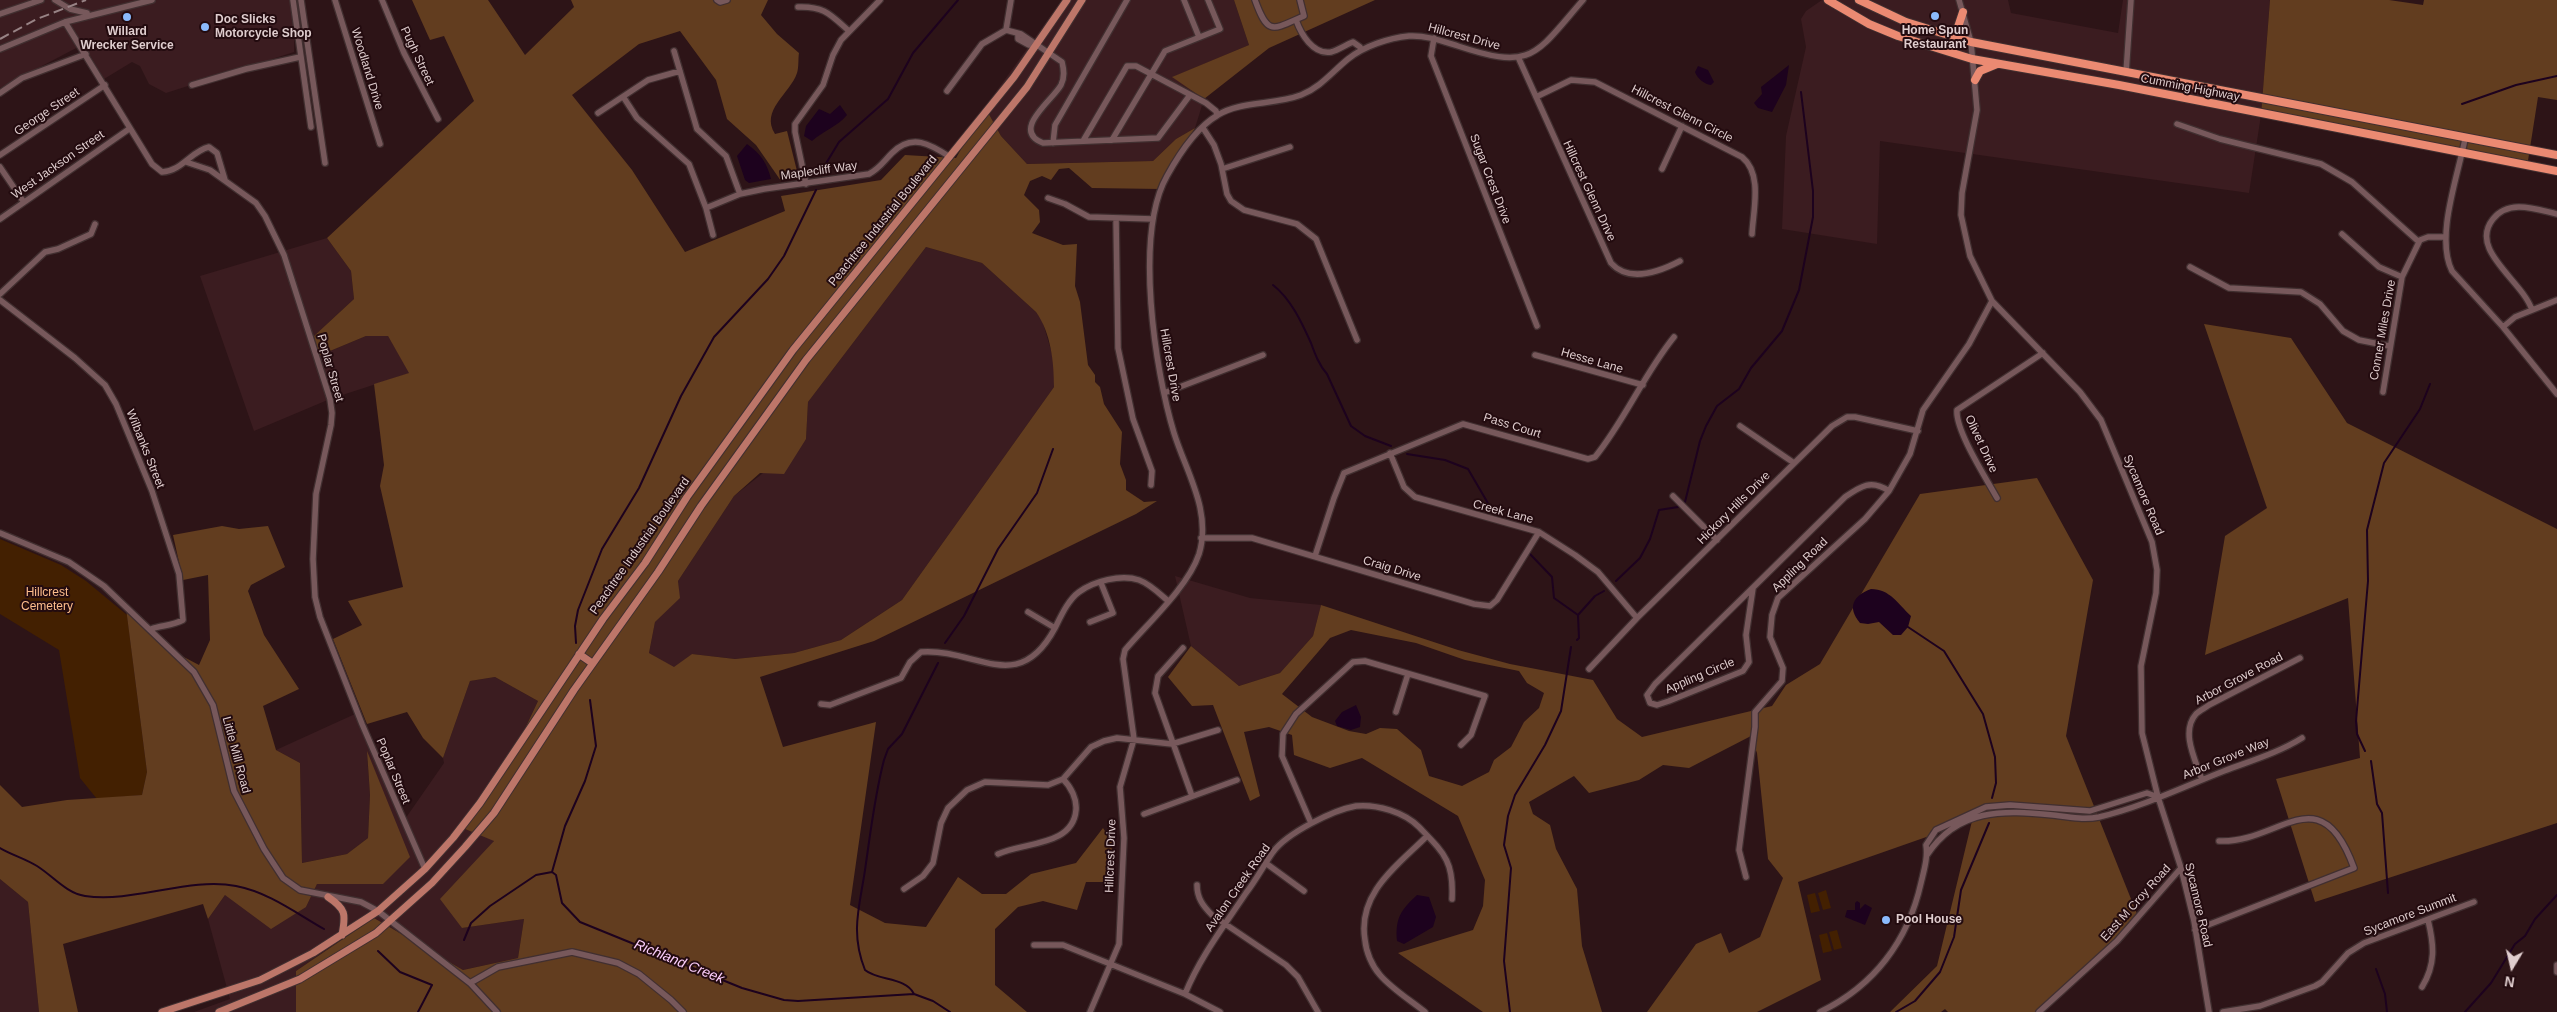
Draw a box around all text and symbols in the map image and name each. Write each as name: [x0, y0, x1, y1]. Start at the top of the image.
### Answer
marker: Home Spun Restaurant: [1929, 10, 1941, 22]
marker: Willard Wrecker Service: [121, 11, 133, 23]
place label: Doc Slicks Motorcycle Shop: [215, 13, 312, 41]
street label: Hillcrest Drive: [1426, 20, 1502, 54]
marker: Doc Slicks Motorcycle Shop: [199, 21, 211, 33]
street label: Pugh Street: [397, 24, 437, 88]
place label: Home Spun Restaurant: [1902, 24, 1968, 52]
place label: Willard Wrecker Service: [80, 25, 174, 53]
street label: Woodland Drive: [348, 26, 386, 112]
street label: Cumming Highway: [2139, 71, 2241, 105]
street label: Hillcrest Glenn Circle: [1629, 82, 1735, 146]
street label: George Street: [12, 85, 82, 139]
street label: West Jackson Street: [9, 128, 107, 202]
street label: Sugar Crest Drive: [1466, 132, 1514, 226]
street label: Hillcrest Glenn Drive: [1559, 138, 1619, 244]
street label: Peachtree Industrial Boulevard: [826, 153, 940, 289]
street label: Maplecliff Way: [780, 158, 858, 184]
street label: Conner Miles Drive: [2367, 279, 2399, 381]
street label: Hillcrest Drive: [1156, 327, 1184, 403]
street label: Poplar Street: [313, 332, 347, 404]
street label: Hesse Lane: [1559, 345, 1625, 377]
street label: Wilbanks Street: [123, 407, 167, 491]
street label: Pass Court: [1482, 410, 1542, 442]
street label: Olivet Drive: [1961, 413, 2001, 475]
street label: Sycamore Road: [2120, 453, 2166, 537]
street label: Hickory Hills Drive: [1694, 468, 1774, 548]
street label: Peachtree Industrial Boulevard: [587, 475, 693, 617]
street label: Creek Lane: [1471, 497, 1535, 527]
street label: Appling Road: [1769, 535, 1831, 595]
street label: Craig Drive: [1361, 553, 1423, 585]
park label: Hillcrest Cemetery: [21, 586, 73, 614]
street label: Arbor Grove Road: [2193, 650, 2285, 708]
street label: Appling Circle: [1663, 655, 1737, 697]
street label: Little Mill Road: [219, 715, 253, 795]
street label: Arbor Grove Way: [2181, 735, 2271, 783]
street label: Poplar Street: [373, 736, 413, 806]
street label: Hillcrest Drive: [1103, 819, 1119, 893]
street label: Avalon Creek Road: [1202, 841, 1274, 935]
street label: Sycamore Road: [2181, 861, 2215, 949]
street label: East M Croy Road: [2098, 862, 2174, 944]
street label: Sycamore Summit: [2362, 891, 2458, 939]
place label: Pool House: [1896, 913, 1962, 927]
marker: Pool House: [1880, 914, 1892, 926]
water label: Richland Creek: [631, 936, 727, 988]
north arrow: [2487, 942, 2537, 992]
text: N: [2503, 973, 2516, 991]

